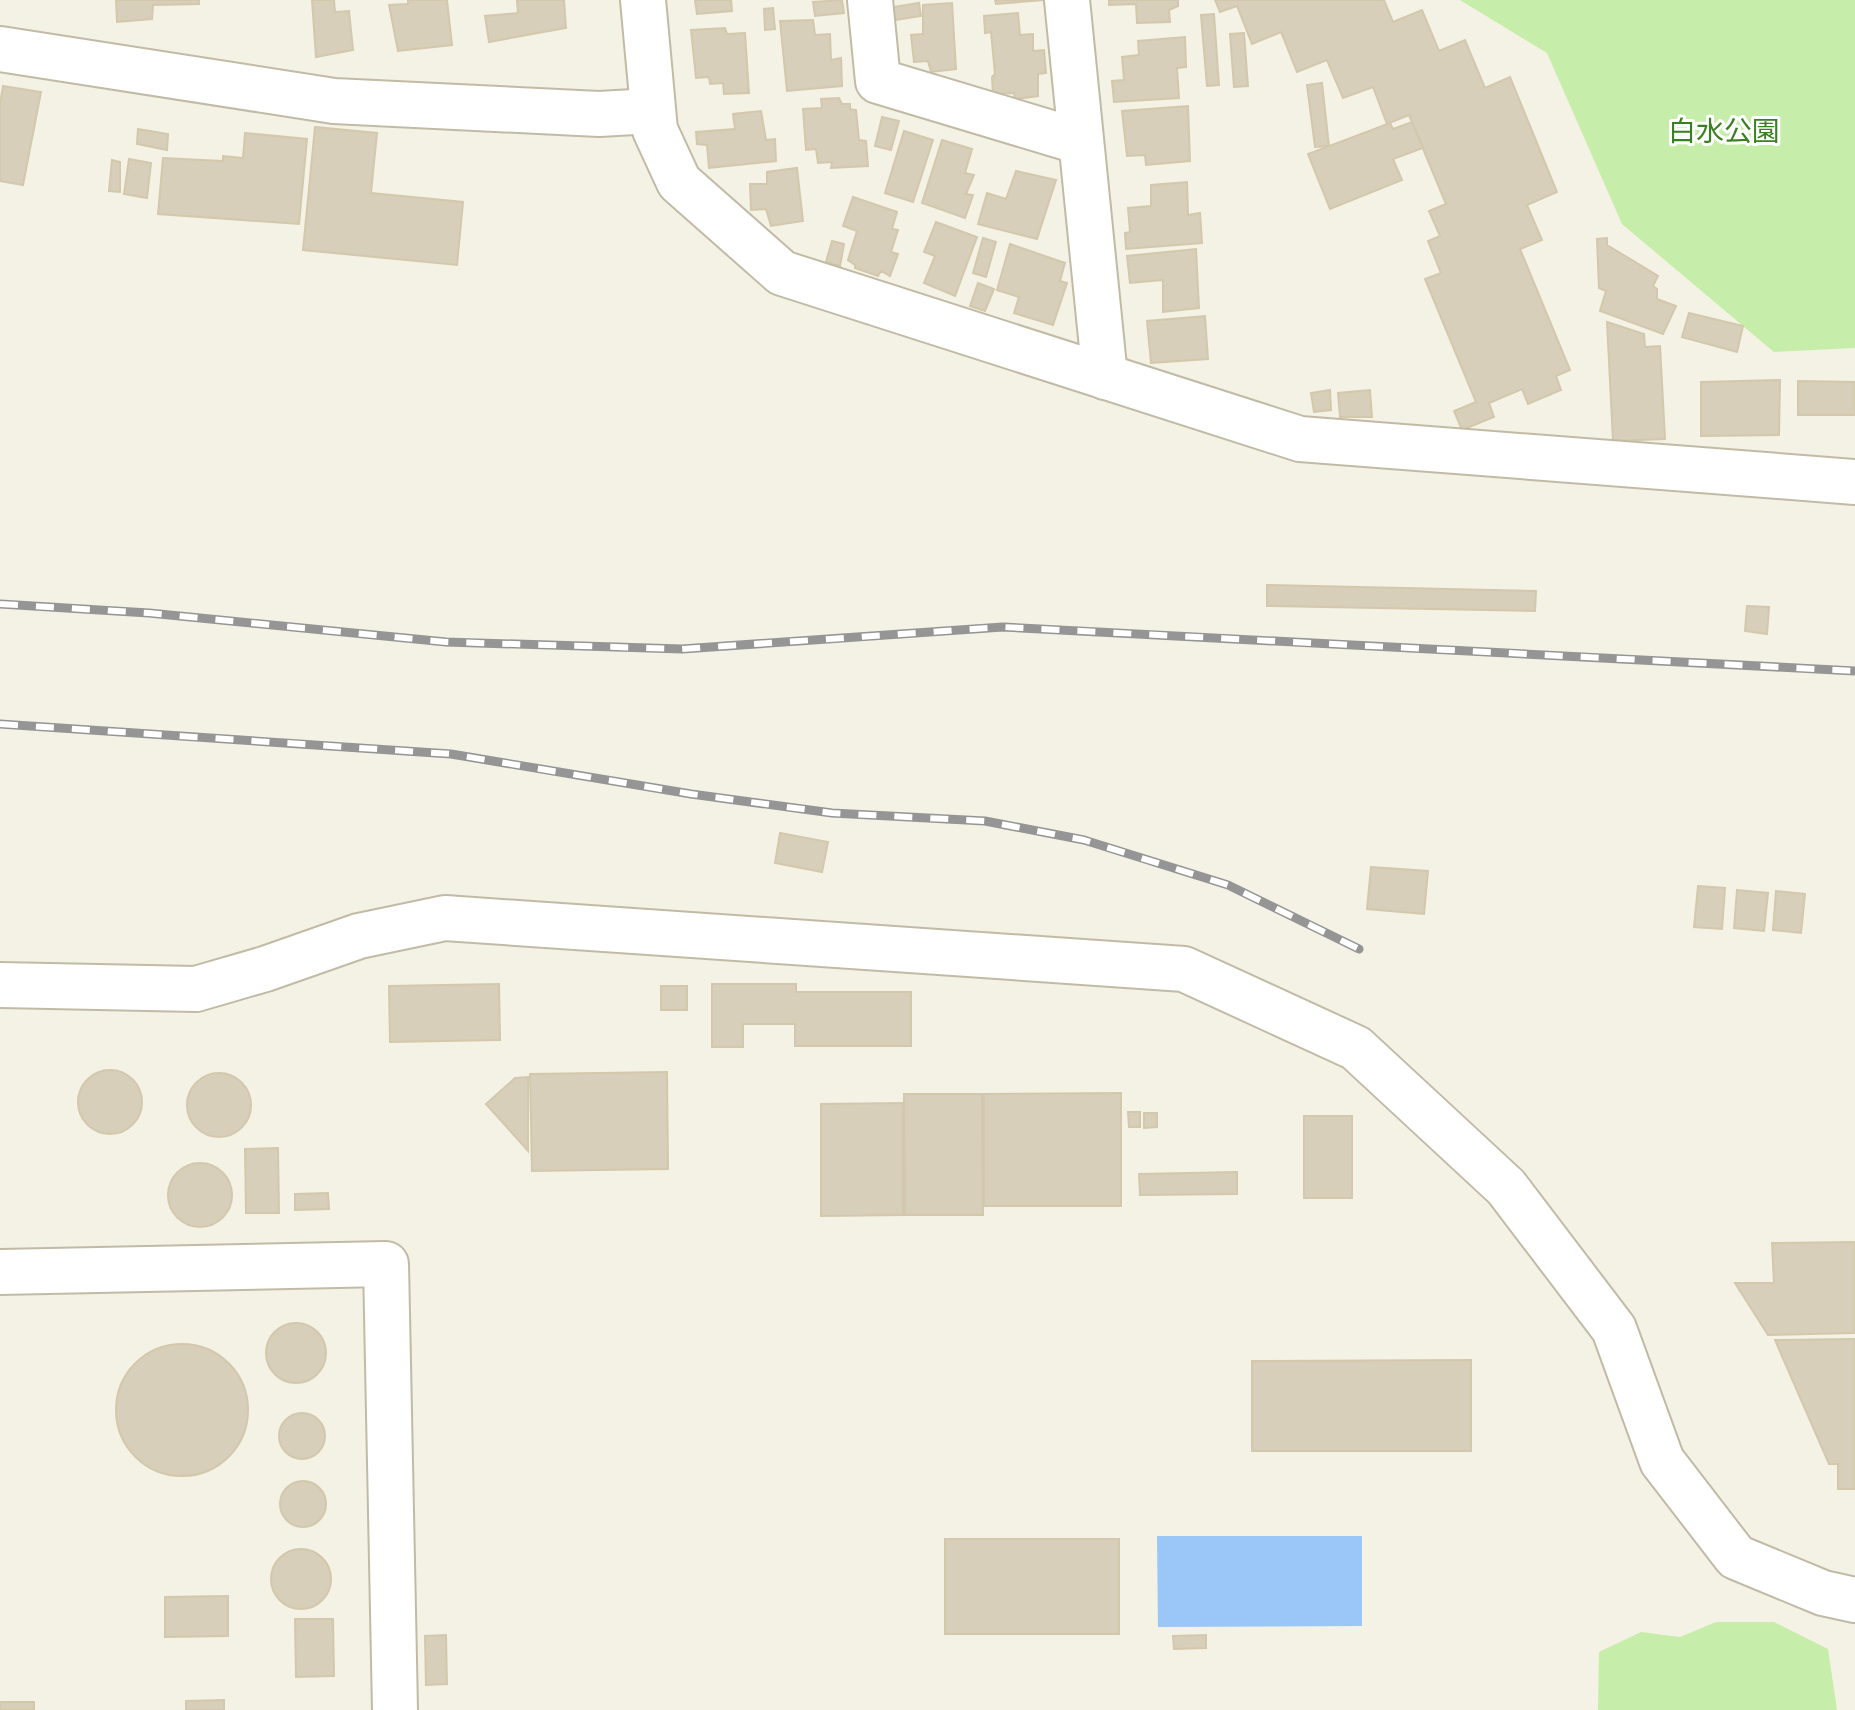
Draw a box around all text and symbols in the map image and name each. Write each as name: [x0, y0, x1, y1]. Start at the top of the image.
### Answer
park label: 白水公園: [1668, 114, 1780, 147]

